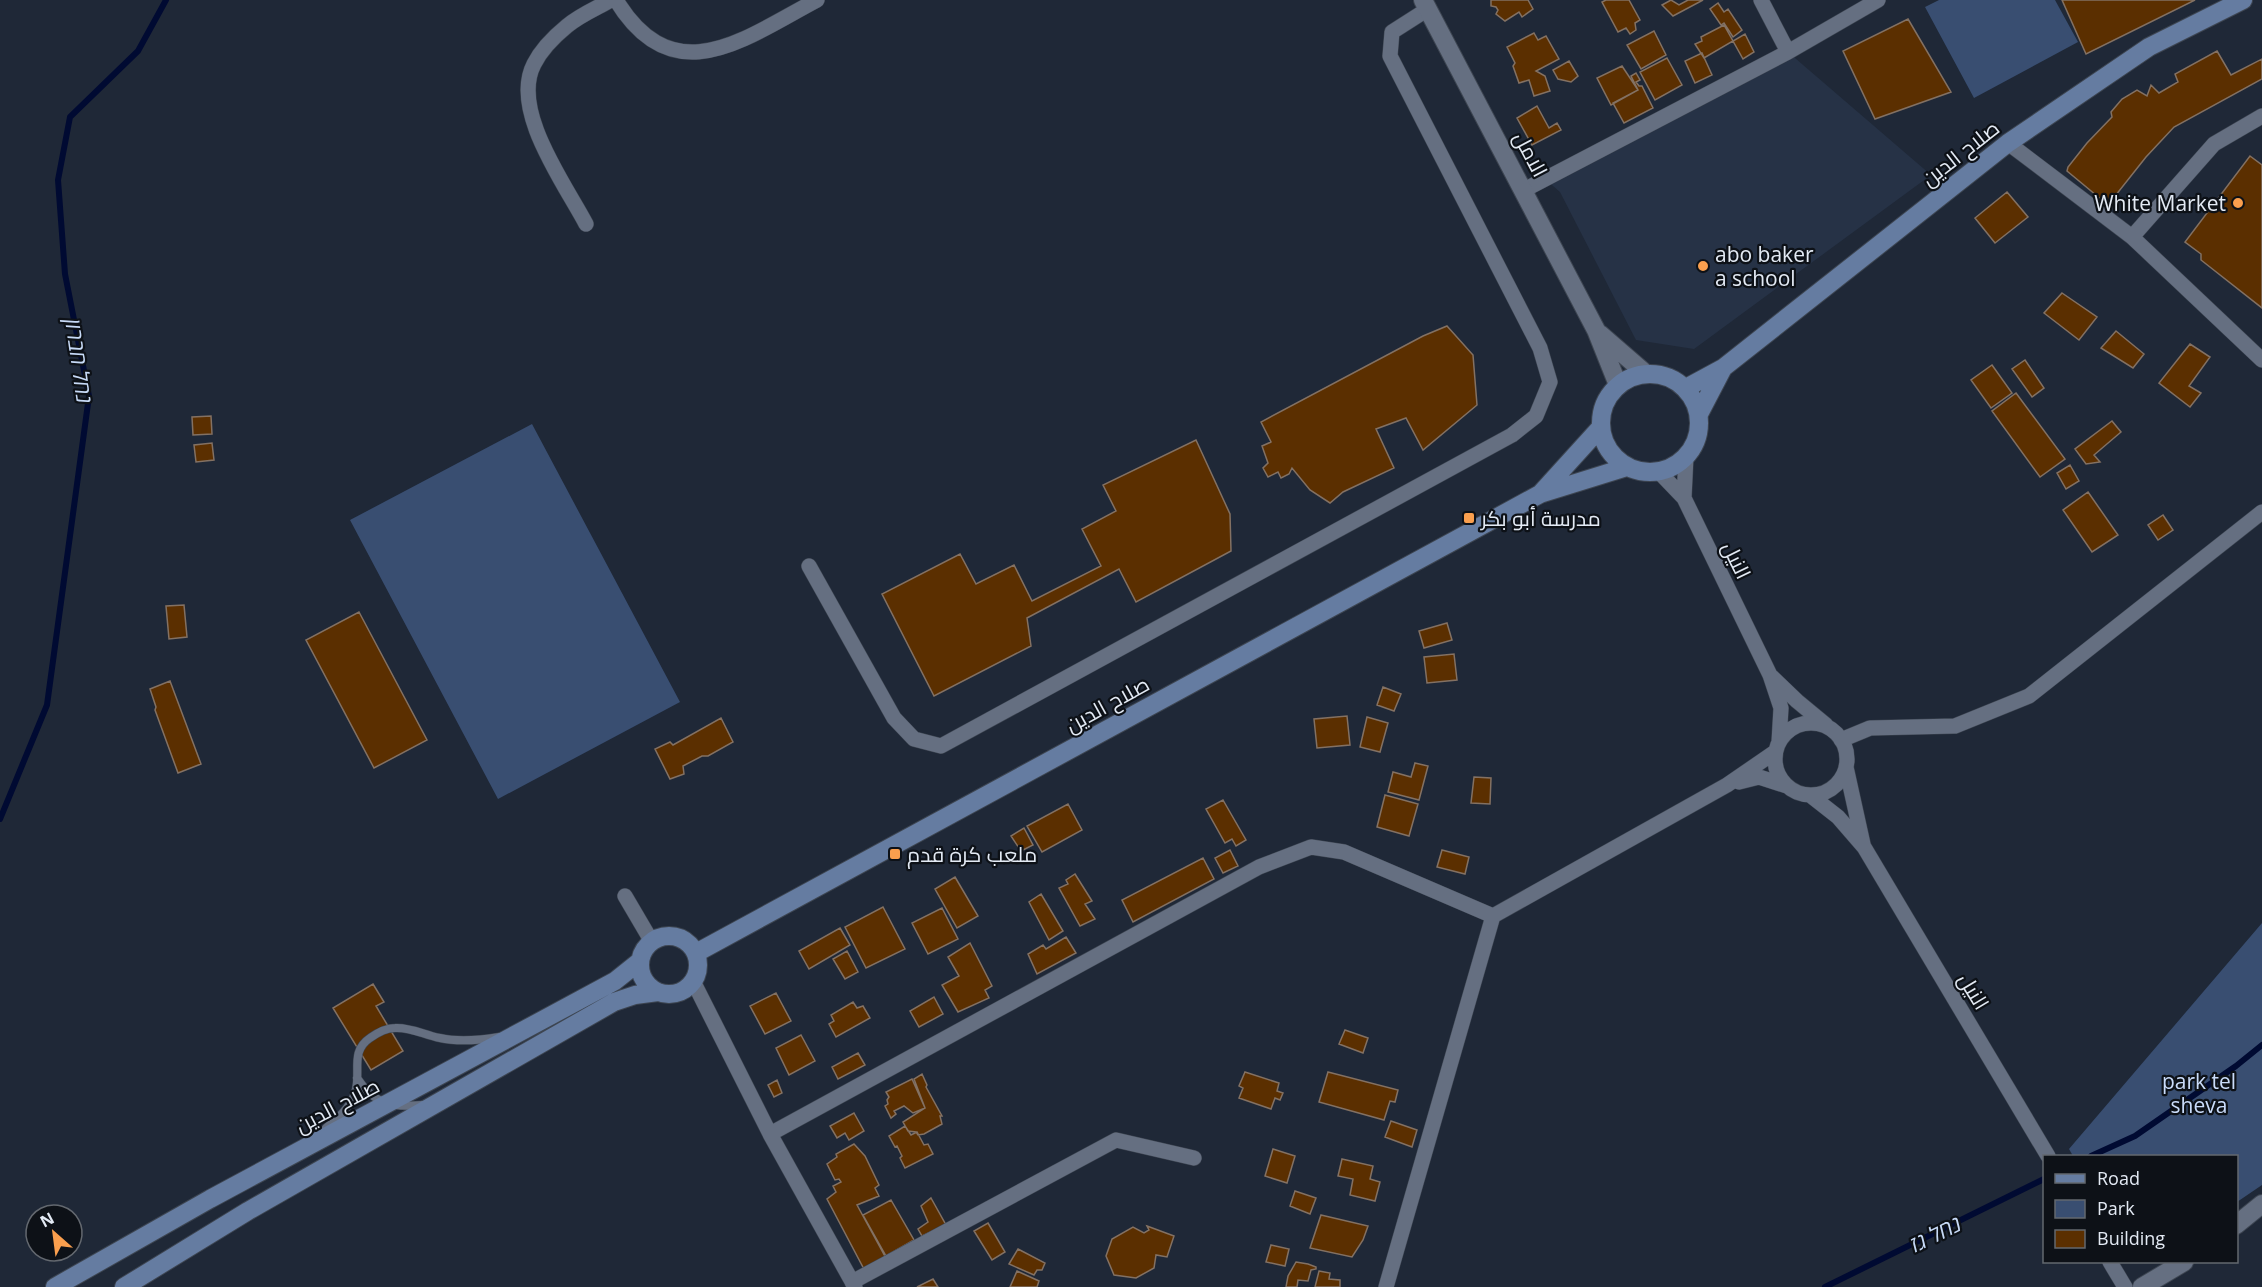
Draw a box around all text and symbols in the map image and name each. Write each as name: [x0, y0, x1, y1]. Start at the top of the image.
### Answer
street label: صلاح الدين: [1915, 114, 2005, 193]
street label: الامل: [1508, 127, 1554, 181]
place label: White Market: [2094, 189, 2226, 217]
marker: White Market: [2231, 196, 2245, 210]
place label: abo baker a school: [1715, 240, 1814, 292]
marker: abo baker a school: [1696, 259, 1710, 273]
water label: נחל חברון: [59, 315, 101, 405]
place label: مدرسة أبو بكر: [1480, 504, 1601, 532]
marker: مدرسة أبو بكر: [1462, 511, 1476, 525]
street label: النيل: [1716, 537, 1758, 583]
street label: صلاح الدين: [1060, 669, 1154, 739]
place label: ملعب كرة قدم: [907, 840, 1037, 869]
marker: ملعب كرة قدم: [888, 847, 902, 861]
street label: النيل: [1952, 967, 1996, 1015]
park label: park tel sheva: [2162, 1067, 2236, 1119]
street label: صلاح الدين: [290, 1071, 385, 1140]
legend: [2043, 1155, 2238, 1263]
text: Road: [2097, 1166, 2140, 1190]
text: Park: [2097, 1196, 2135, 1220]
north arrow: [24, 1203, 84, 1263]
text: N: [36, 1207, 58, 1233]
water label: נחל גז: [1904, 1208, 1966, 1258]
text: Building: [2097, 1226, 2165, 1250]

